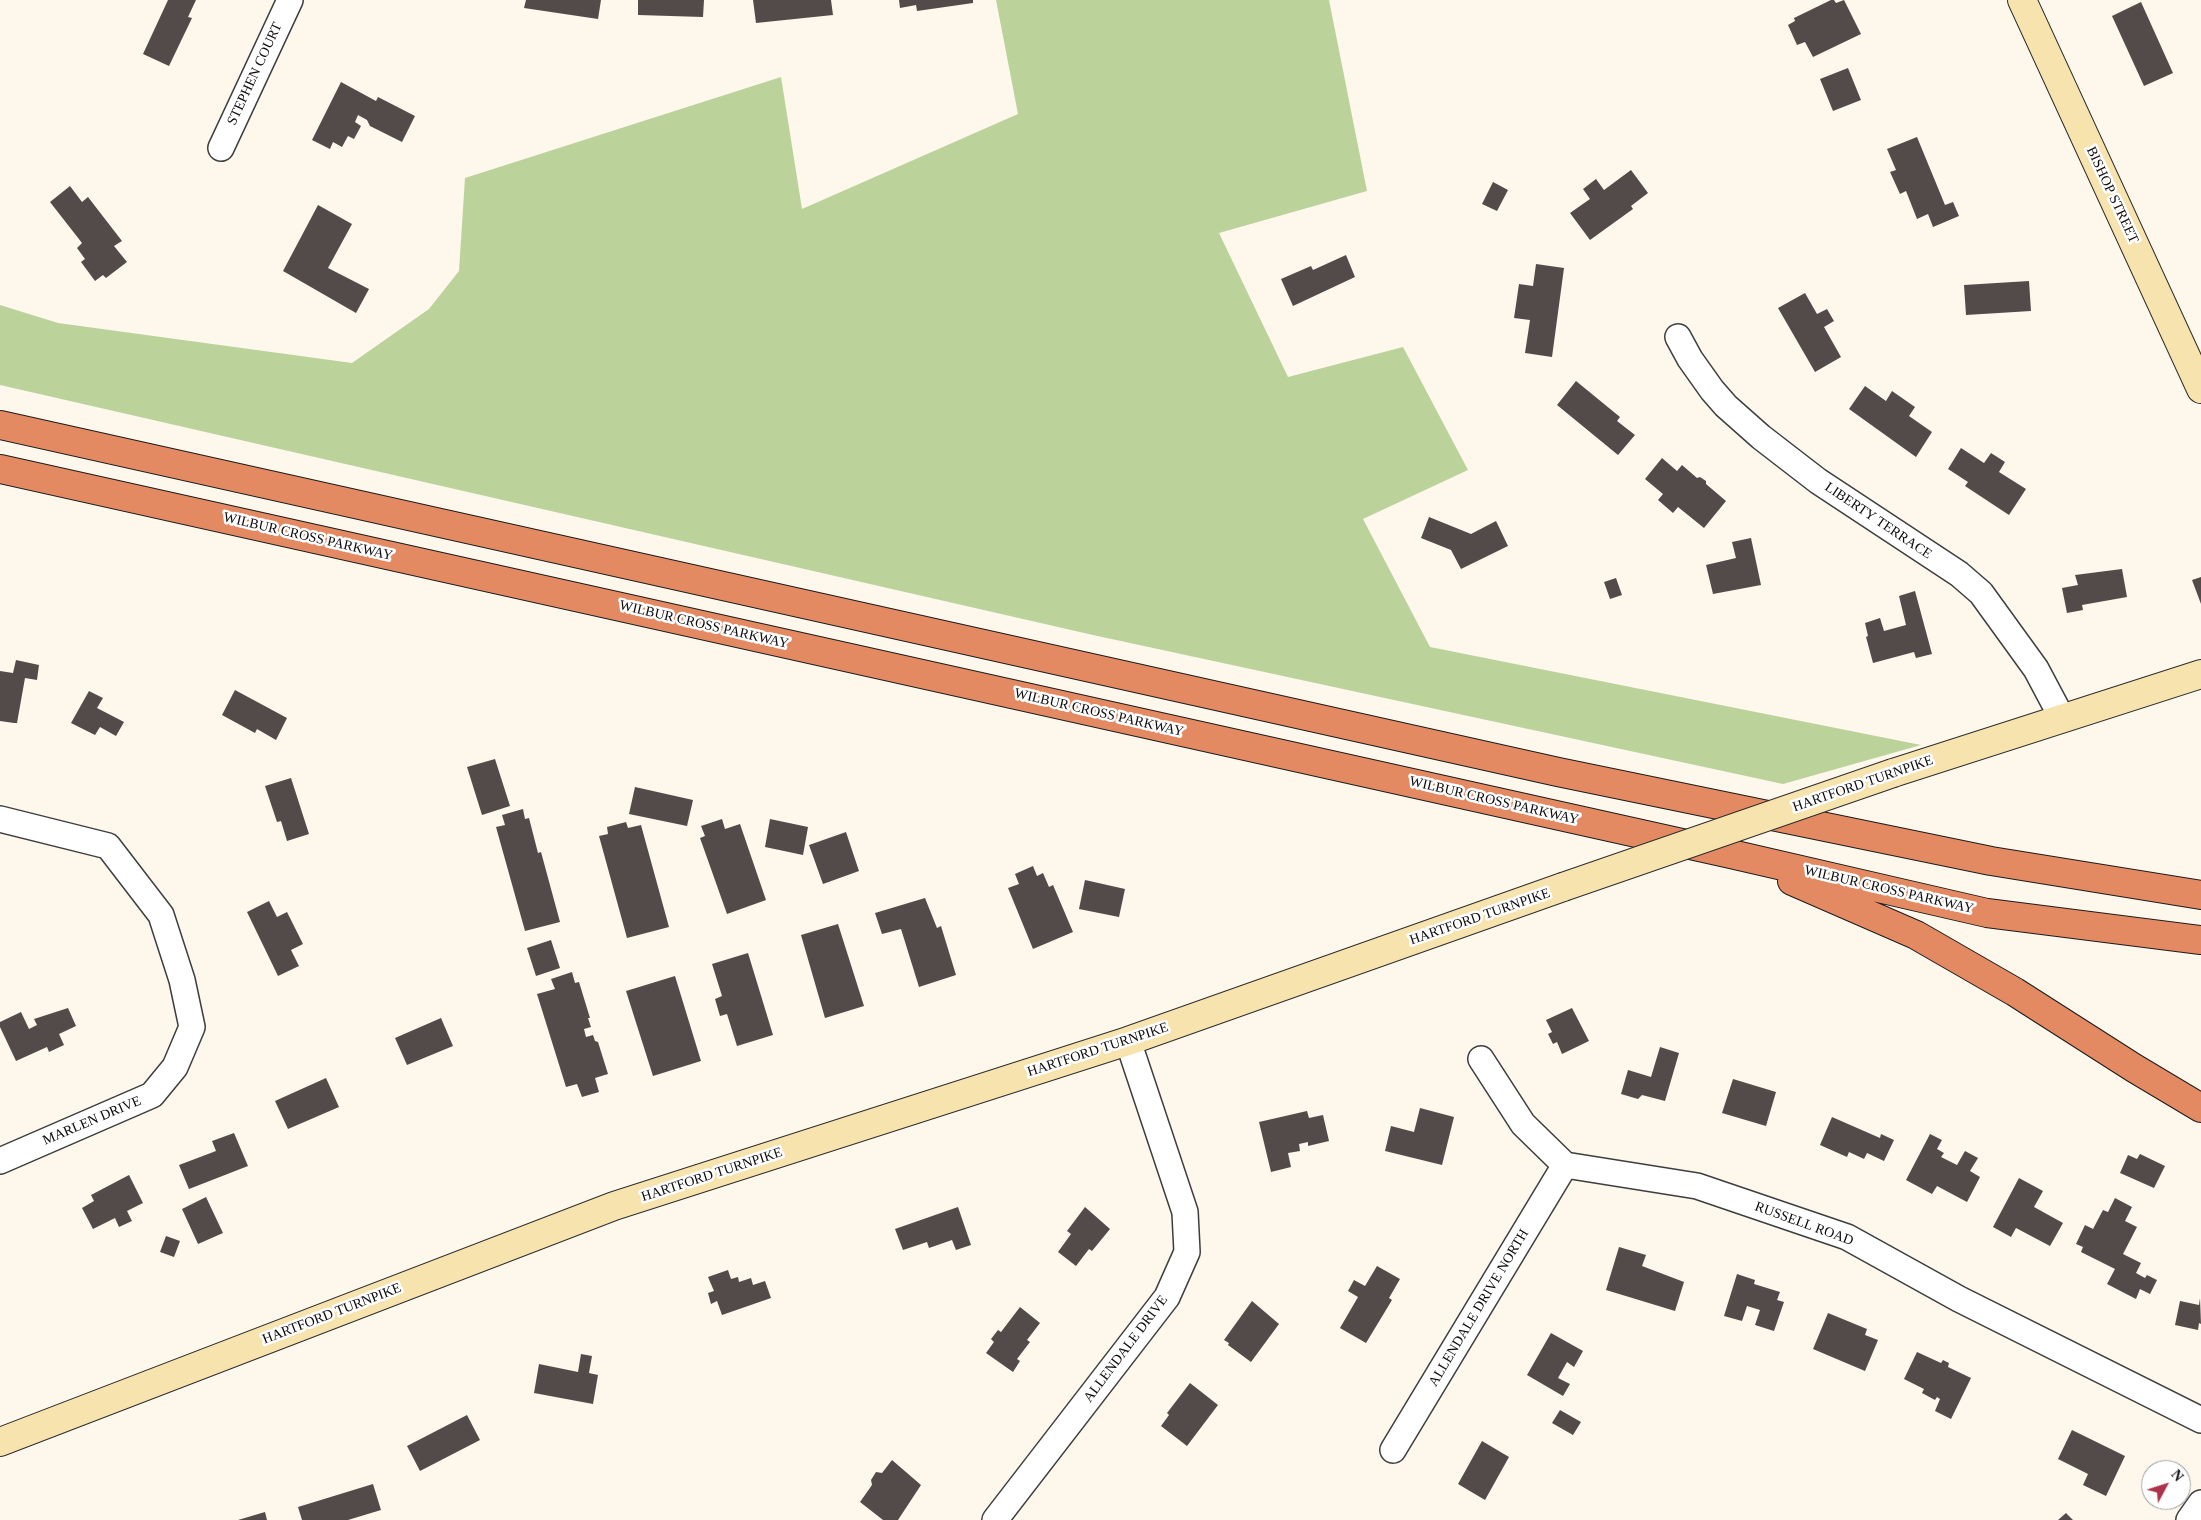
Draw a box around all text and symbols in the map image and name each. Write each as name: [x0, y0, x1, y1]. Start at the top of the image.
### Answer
street label: STEPHEN COURT: [224, 20, 286, 128]
street label: BISHOP STREET: [2082, 144, 2142, 246]
street label: LIBERTY TERRACE: [1821, 479, 1935, 563]
street label: WILBUR CROSS PARKWAY: [222, 509, 394, 565]
street label: WILBUR CROSS PARKWAY: [618, 597, 790, 653]
street label: WILBUR CROSS PARKWAY: [1013, 685, 1185, 741]
street label: HARTFORD TURNPIKE: [1791, 752, 1935, 816]
street label: WILBUR CROSS PARKWAY: [1408, 773, 1580, 829]
street label: WILBUR CROSS PARKWAY: [1803, 862, 1975, 918]
street label: HARTFORD TURNPIKE: [1408, 885, 1552, 949]
street label: HARTFORD TURNPIKE: [1025, 1019, 1171, 1081]
street label: MARLEN DRIVE: [40, 1093, 144, 1149]
street label: HARTFORD TURNPIKE: [639, 1144, 785, 1206]
street label: RUSSELL ROAD: [1752, 1198, 1856, 1250]
street label: ALLENDALE DRIVE NORTH: [1425, 1226, 1533, 1390]
street label: HARTFORD TURNPIKE: [260, 1280, 404, 1348]
street label: ALLENDALE DRIVE: [1080, 1292, 1172, 1406]
north arrow: [2141, 1460, 2191, 1510]
text: N: [2168, 1467, 2186, 1484]

